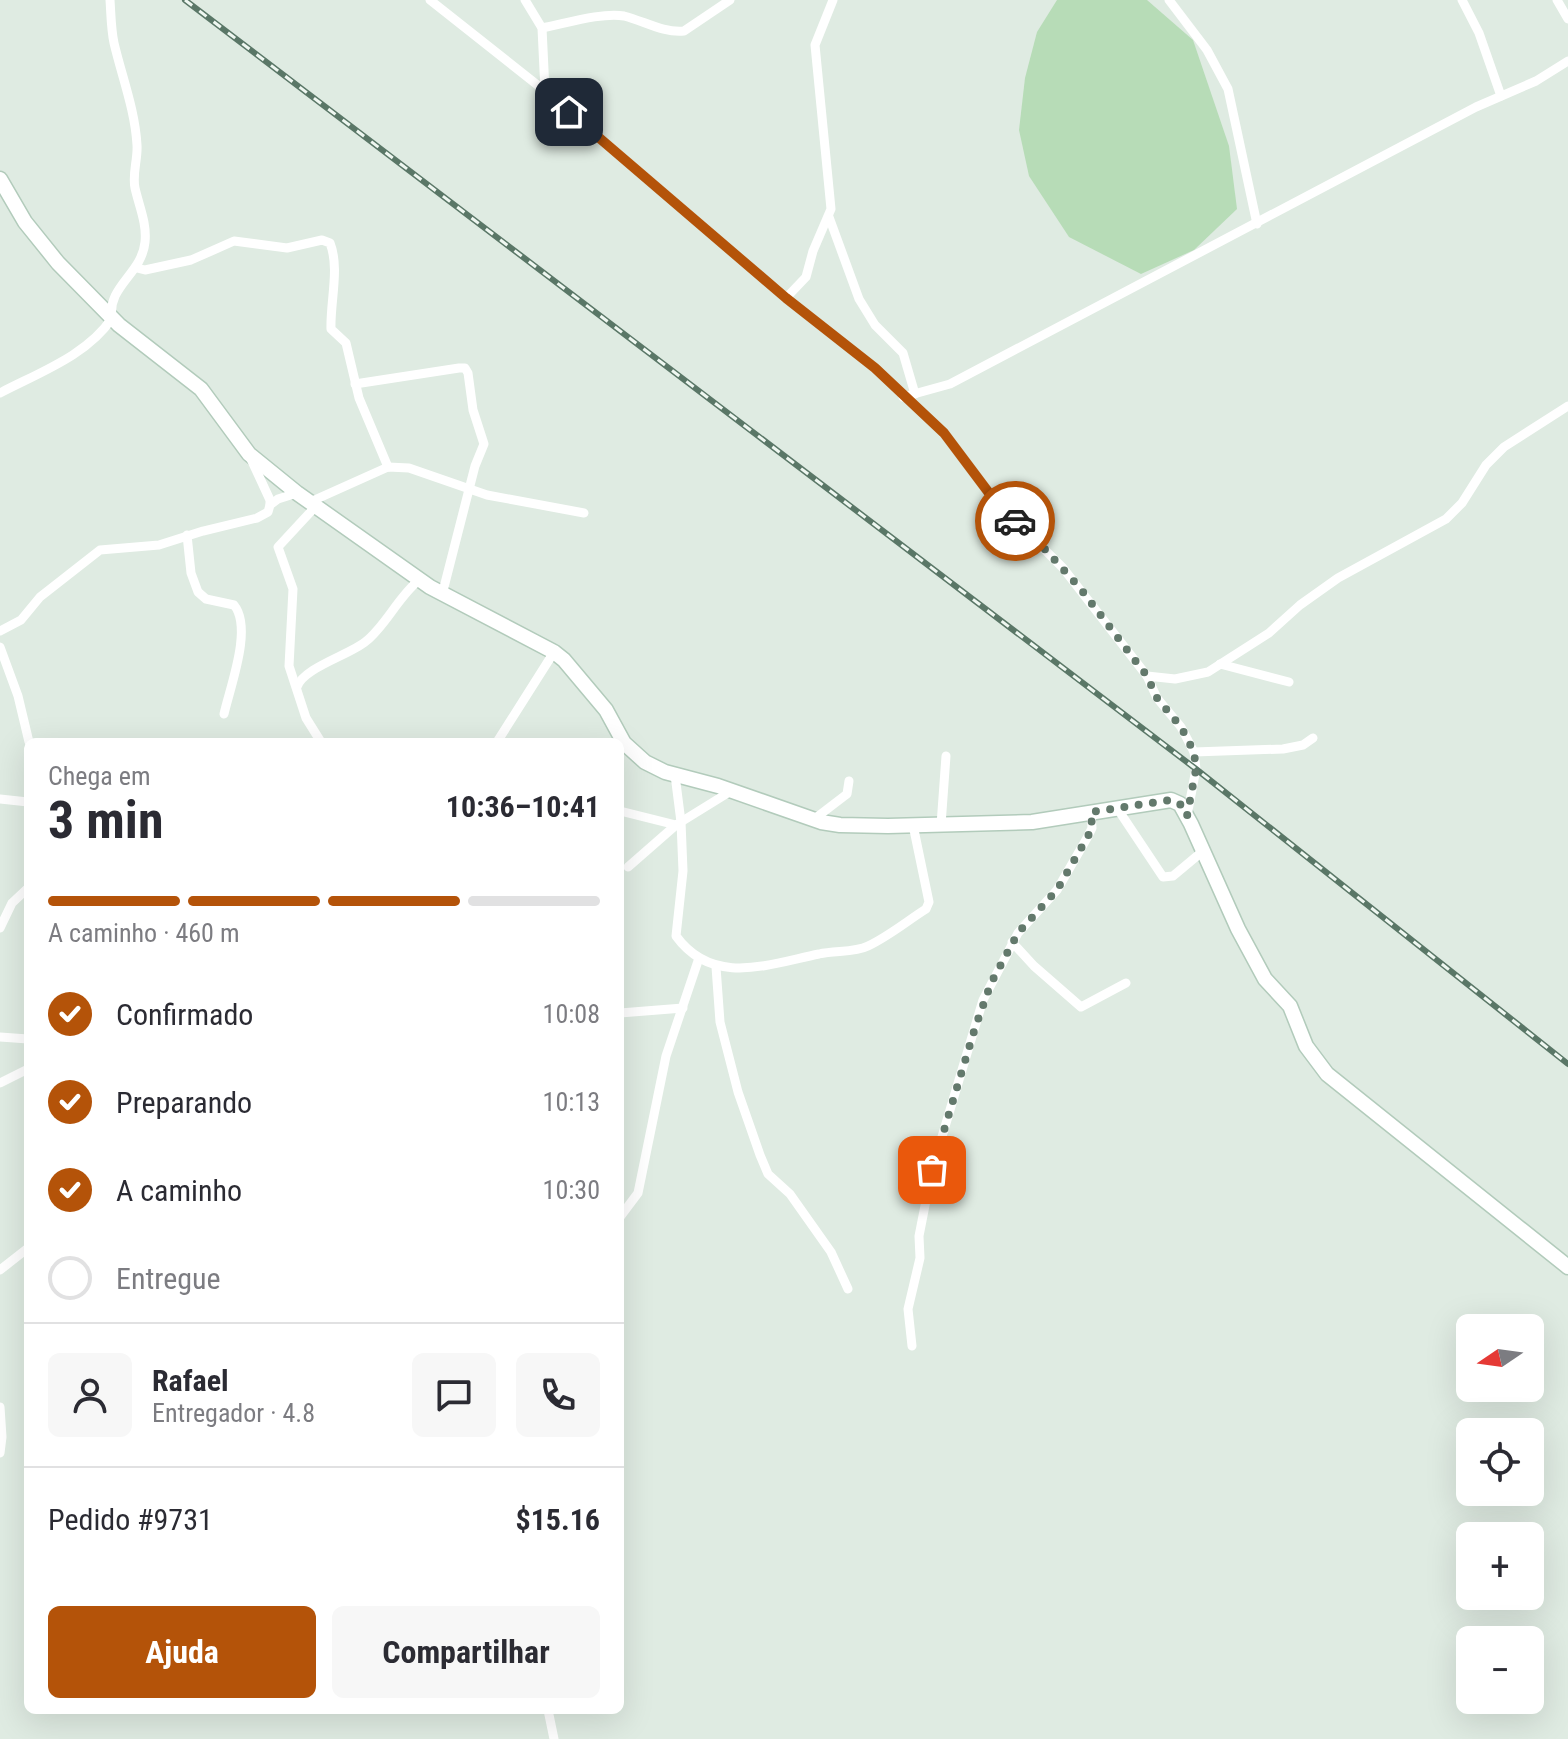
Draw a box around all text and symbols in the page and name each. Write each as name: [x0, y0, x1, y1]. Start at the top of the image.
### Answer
pin: [535, 78, 603, 146]
icon: home: [547, 90, 591, 134]
courier: [975, 481, 1055, 561]
icon: car: [993, 499, 1037, 543]
text: Chega em: [48, 761, 151, 791]
text: 10:36–10:41: [446, 789, 600, 824]
text: 3 min: [48, 790, 164, 851]
text: A caminho · 460 m: [48, 918, 239, 948]
icon: check: [48, 992, 92, 1036]
text: Confirmado: [116, 997, 253, 1032]
text: 10:08: [543, 999, 600, 1029]
icon: check: [48, 1080, 92, 1124]
text: Preparando: [116, 1085, 252, 1120]
text: 10:13: [543, 1087, 600, 1117]
pin: [898, 1136, 966, 1204]
icon: bag: [910, 1148, 954, 1192]
icon: check: [48, 1168, 92, 1212]
text: A caminho: [116, 1173, 242, 1208]
text: 10:30: [543, 1175, 600, 1205]
text: Entregue: [116, 1261, 221, 1296]
north arrow: [1456, 1314, 1544, 1402]
map controls: [1456, 1314, 1544, 1714]
button: person: [48, 1353, 132, 1437]
button: chat: [412, 1353, 496, 1437]
button: phone: [516, 1353, 600, 1437]
text: Rafael: [152, 1363, 229, 1398]
text: Entregador · 4.8: [152, 1398, 315, 1428]
button: locate: [1456, 1418, 1544, 1506]
text: Pedido #9731: [48, 1502, 213, 1537]
text: $15.16: [515, 1502, 600, 1537]
button: +: [1456, 1522, 1544, 1610]
button: Ajuda: [48, 1606, 316, 1698]
button: Compartilhar: [332, 1606, 600, 1698]
button: −: [1456, 1626, 1544, 1714]

